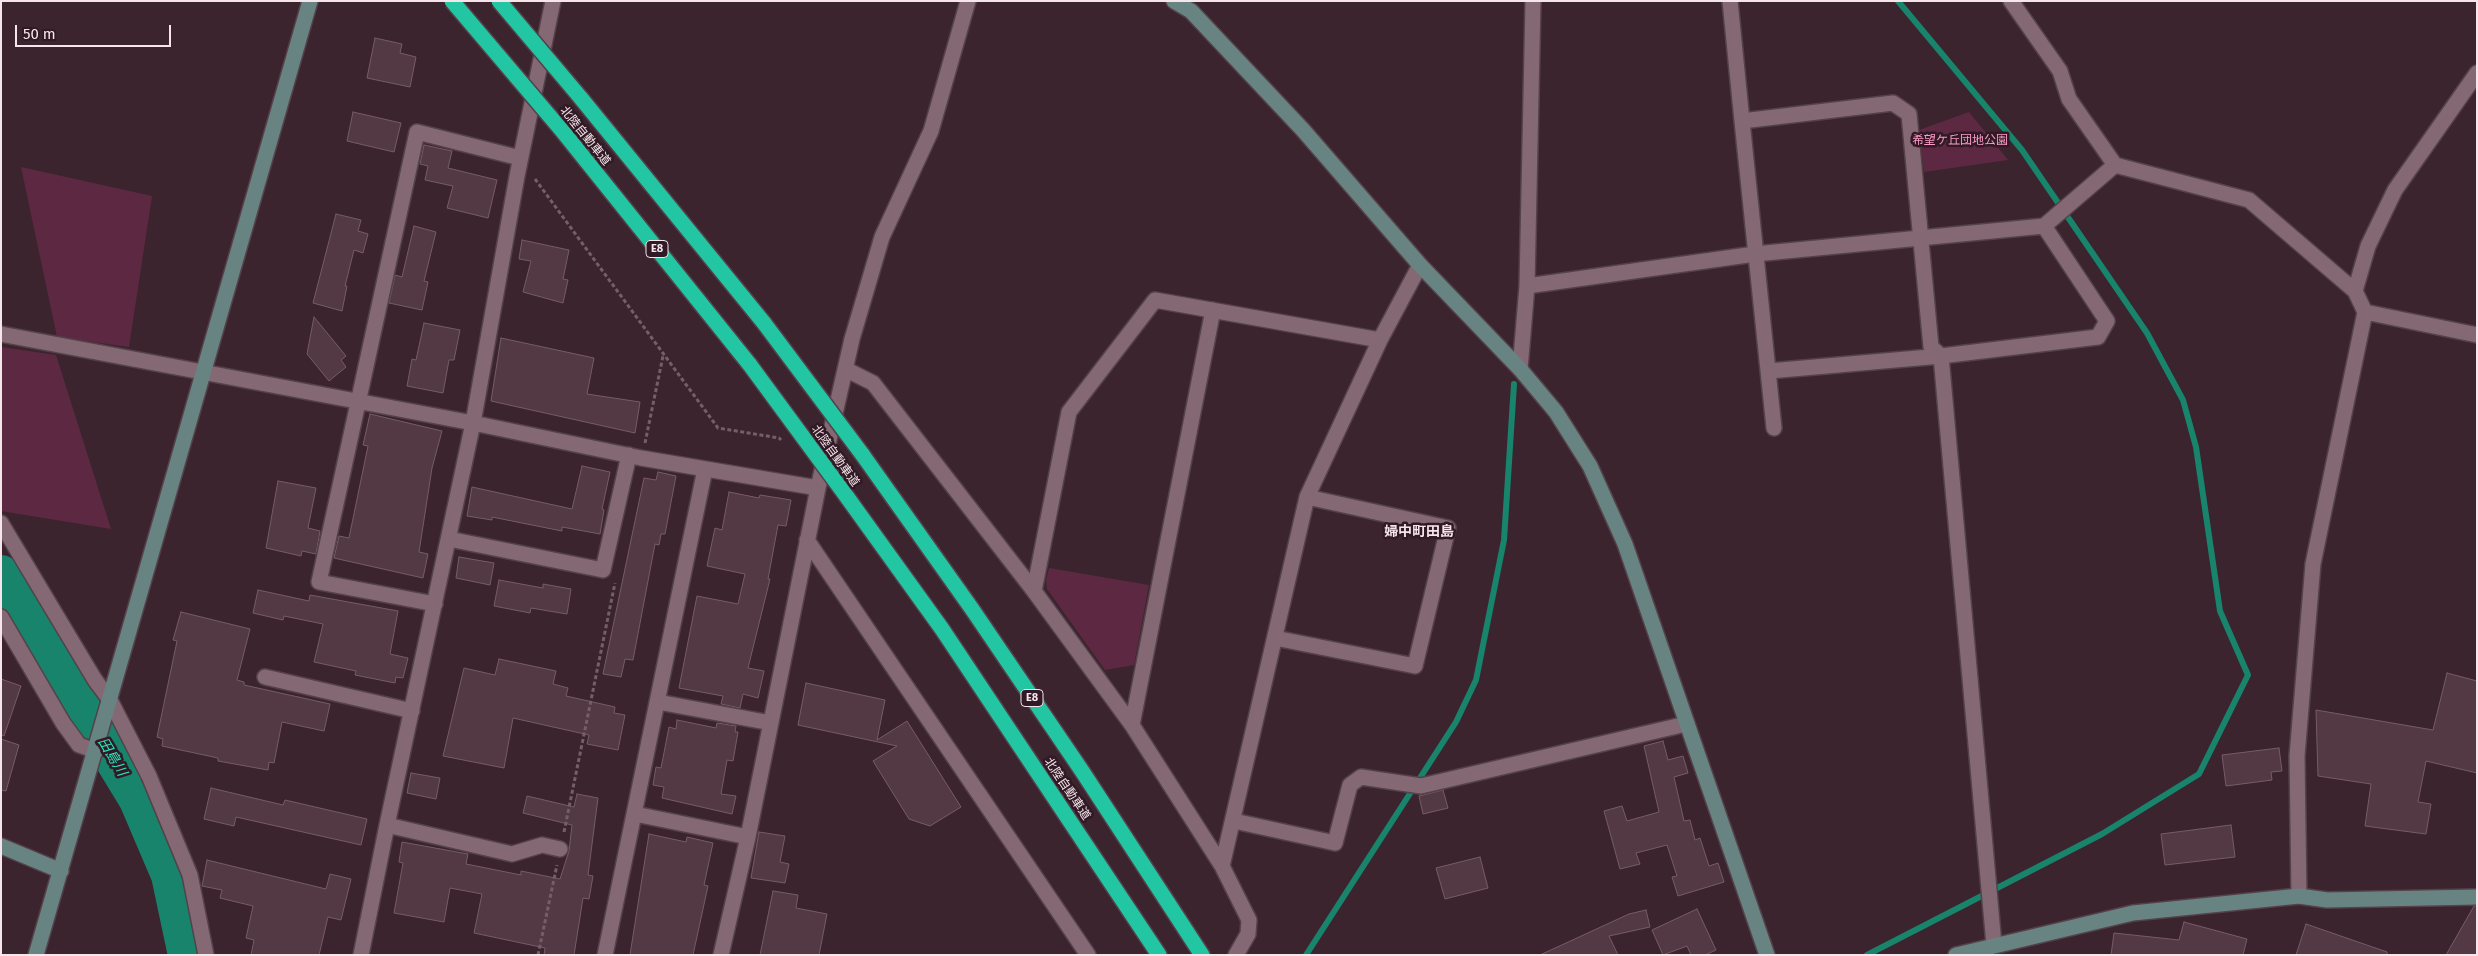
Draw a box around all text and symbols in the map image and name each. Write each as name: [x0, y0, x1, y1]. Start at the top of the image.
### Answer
scale bar: [18, 15, 174, 47]
text: 50 m: [23, 25, 56, 43]
street label: 北陸自動車道: [557, 103, 613, 169]
park label: 希望ケ丘団地公園: [1912, 134, 2008, 148]
road number: E8: [646, 240, 668, 258]
street label: 北陸自動車道: [808, 423, 862, 489]
district label: 婦中町田島: [1384, 524, 1454, 540]
road number: E8: [1021, 690, 1043, 706]
water label: 田島川: [94, 735, 130, 779]
street label: 北陸自動車道: [1041, 755, 1093, 823]

